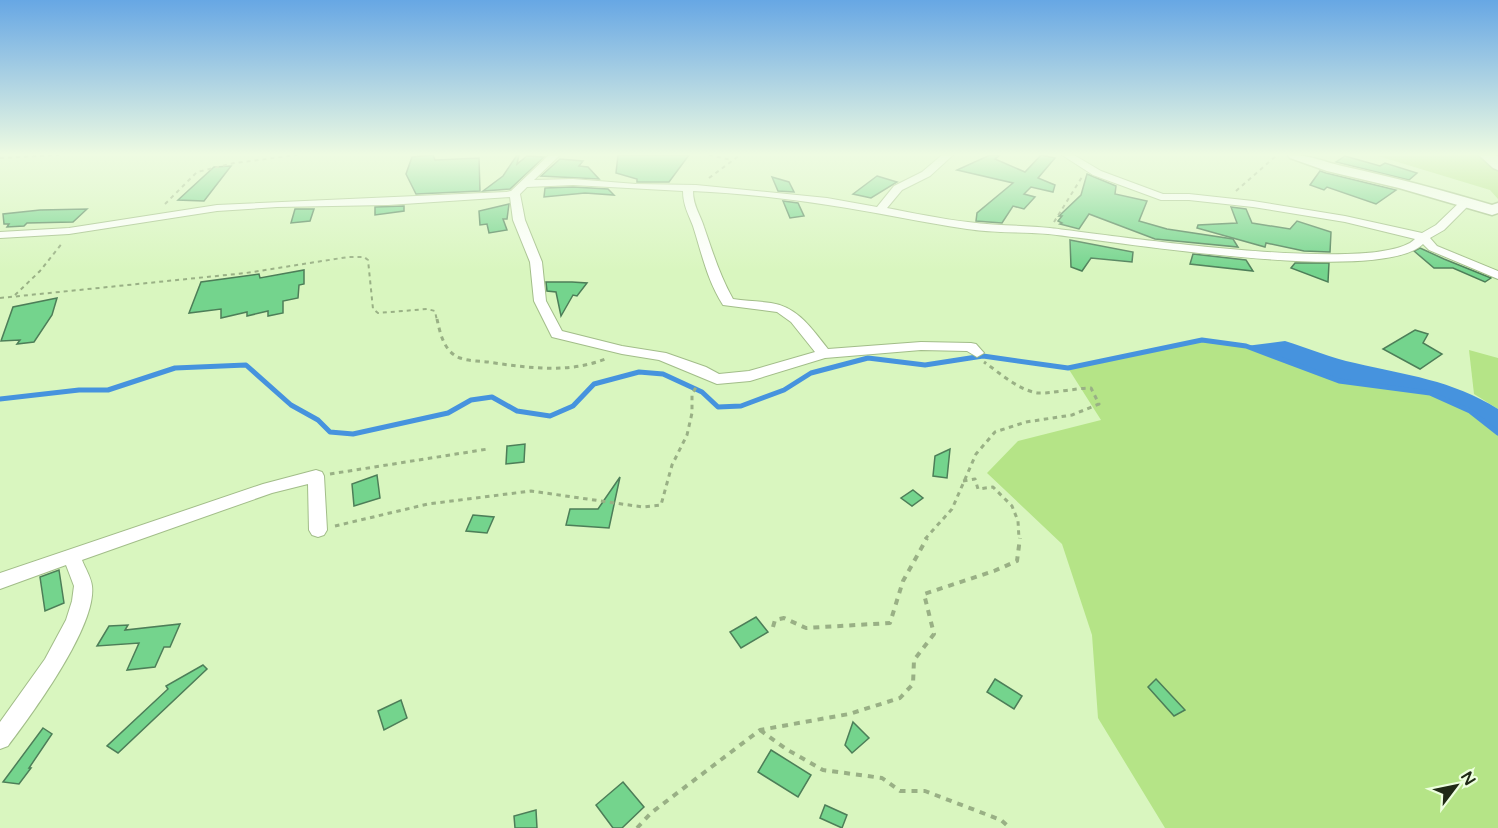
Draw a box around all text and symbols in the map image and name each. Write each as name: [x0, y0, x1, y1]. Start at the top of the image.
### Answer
north arrow: [1426, 756, 1486, 816]
text: N: [1456, 768, 1480, 789]

